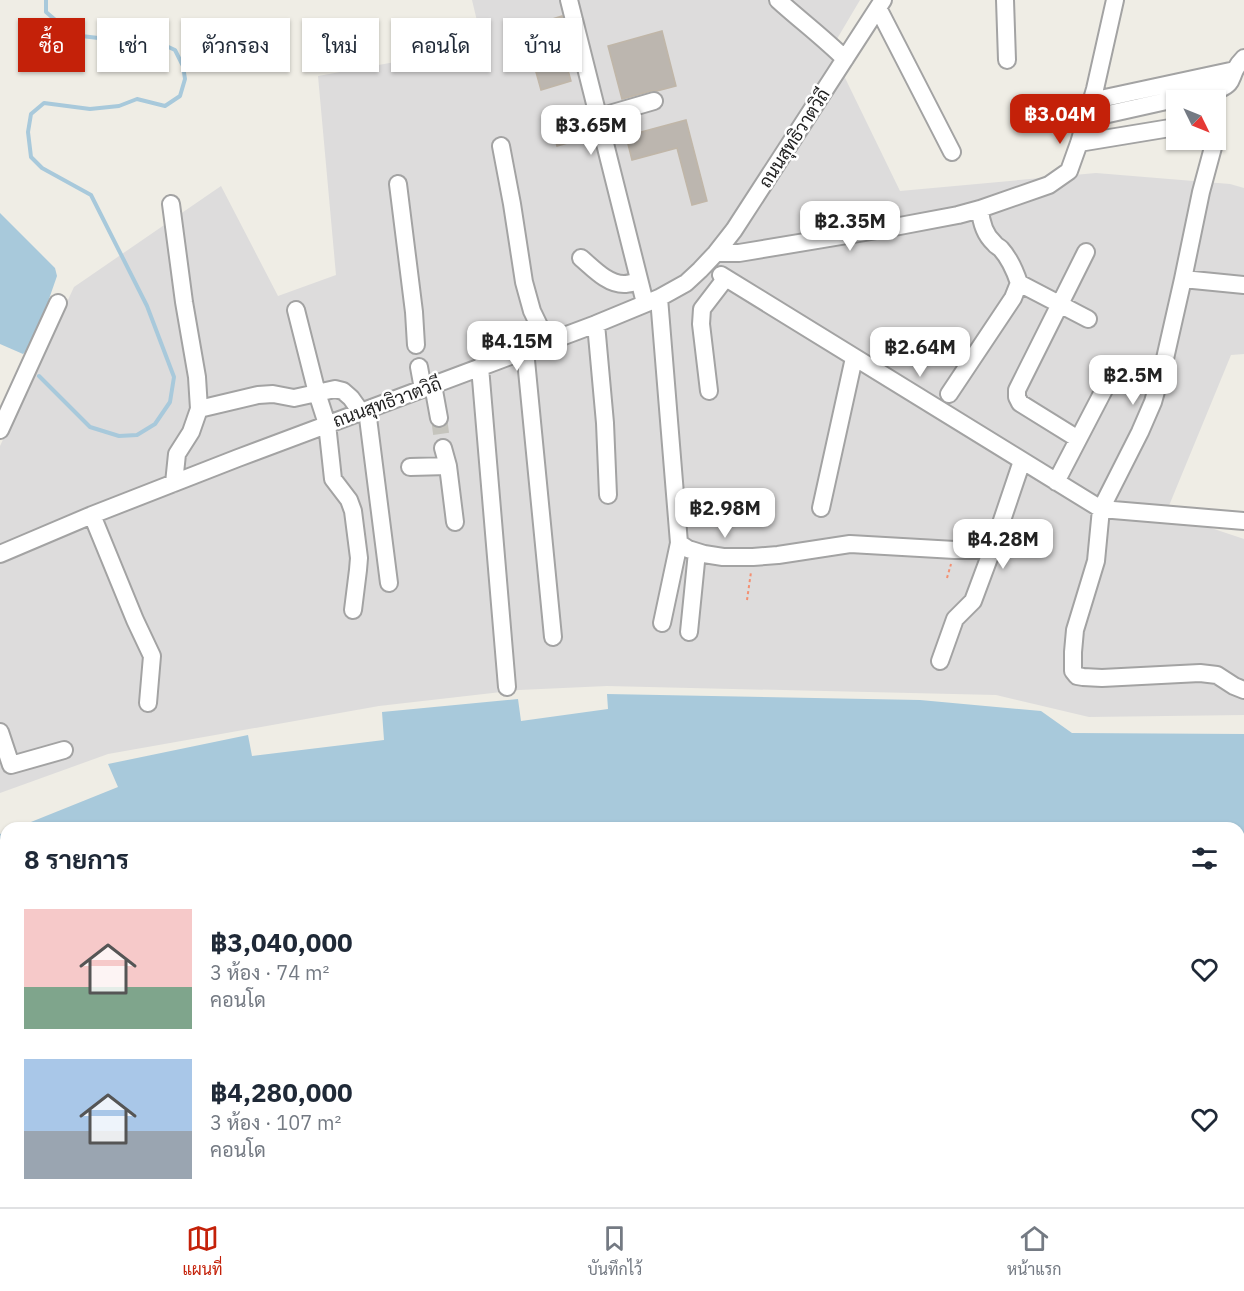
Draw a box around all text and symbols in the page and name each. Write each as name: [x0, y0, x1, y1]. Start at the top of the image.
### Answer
chip: ซื้อ: [18, 18, 85, 72]
chip: เช่า: [97, 18, 169, 72]
chip: ตัวกรอง: [181, 18, 290, 72]
chip: ใหม่: [302, 18, 379, 72]
chip: คอนโด: [391, 18, 491, 72]
chip: บ้าน: [503, 18, 582, 72]
street label: ถนนสุทธิวาตวิถี: [752, 83, 836, 193]
north arrow: [1166, 90, 1226, 150]
map controls: [1166, 90, 1226, 150]
pin: ฿3.04M: [1011, 94, 1109, 145]
text: ฿3.04M: [1024, 100, 1096, 127]
pin: ฿3.65M: [542, 105, 640, 156]
text: ฿3.65M: [555, 111, 627, 138]
pin: ฿2.35M: [801, 201, 899, 252]
text: ฿2.35M: [814, 207, 886, 234]
pin: ฿4.15M: [468, 321, 566, 372]
text: ฿4.15M: [481, 327, 553, 354]
pin: ฿2.64M: [871, 327, 969, 378]
text: ฿2.64M: [884, 333, 956, 360]
pin: ฿2.5M: [1091, 355, 1175, 406]
text: ฿2.5M: [1103, 361, 1163, 388]
street label: ถนนสุทธิวาตวิถี: [329, 371, 445, 433]
pin: ฿2.98M: [676, 488, 774, 539]
text: ฿2.98M: [689, 494, 761, 521]
pin: ฿4.28M: [954, 519, 1052, 570]
text: ฿4.28M: [967, 525, 1039, 552]
text: 8 รายการ: [24, 842, 129, 876]
icon: filters: [1188, 842, 1221, 875]
text: ฿3,040,000: [210, 925, 353, 959]
icon: home: [72, 933, 144, 1005]
icon: heart: [1188, 953, 1221, 986]
text: 3 ห้อง · 74 m²: [210, 959, 329, 986]
text: คอนโด: [210, 986, 266, 1013]
text: ฿4,280,000: [210, 1075, 353, 1109]
icon: home: [72, 1083, 144, 1155]
icon: heart: [1188, 1103, 1221, 1136]
text: 3 ห้อง · 107 m²: [210, 1109, 341, 1136]
text: คอนโด: [210, 1136, 266, 1163]
tab: แผนที่: [183, 1222, 222, 1279]
tab: บันทึกไว้: [587, 1222, 642, 1279]
tab: หน้าแรก: [1007, 1222, 1061, 1279]

